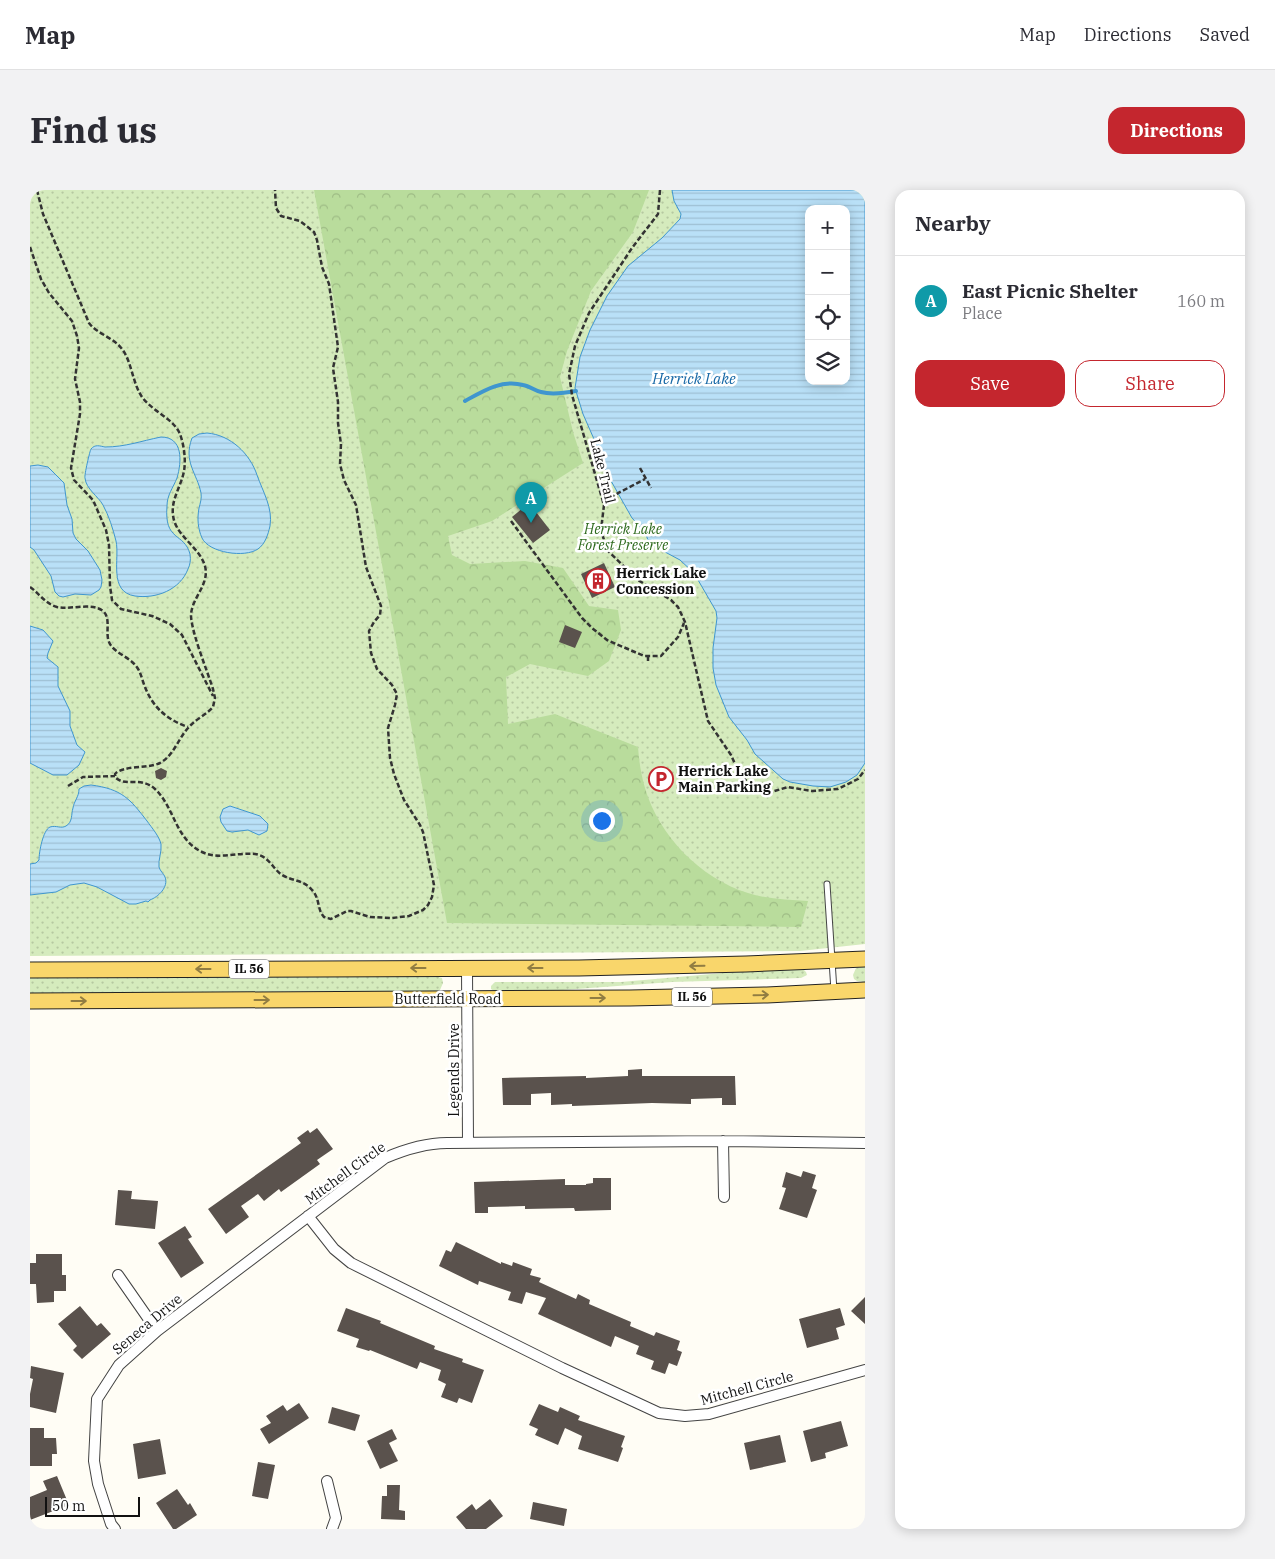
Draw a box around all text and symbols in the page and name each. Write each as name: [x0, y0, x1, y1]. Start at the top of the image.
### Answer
text: Map: [25, 19, 75, 51]
text: Map: [1019, 23, 1056, 46]
text: Directions: [1084, 23, 1172, 46]
text: Saved: [1200, 23, 1250, 46]
text: Find us: [30, 107, 157, 153]
button: Directions: [1108, 107, 1245, 154]
map controls: [805, 205, 850, 385]
button: +: [805, 205, 850, 250]
text: Nearby: [915, 209, 991, 237]
button: −: [805, 250, 850, 295]
text: East Picnic Shelter: [962, 279, 1138, 303]
text: A: [925, 291, 937, 311]
text: 160 m: [1177, 291, 1225, 311]
button: locate: [805, 295, 850, 340]
text: Place: [962, 303, 1002, 323]
button: layers: [805, 340, 850, 385]
button: Save: [915, 360, 1065, 407]
button: Share: [1075, 360, 1225, 407]
water label: Herrick Lake: [651, 369, 736, 388]
street label: Lake Trail: [586, 437, 620, 505]
pin: A: [515, 482, 547, 523]
park label: Herrick Lake Forest Preserve: [577, 520, 669, 554]
place label: Herrick Lake Concession: [616, 564, 707, 598]
building icon: Herrick Lake Concession: [585, 568, 611, 594]
place label: Herrick Lake Main Parking: [678, 762, 772, 796]
parking icon: Herrick Lake Main Parking: [648, 766, 674, 792]
your location: [589, 808, 615, 834]
road number: IL 56: [229, 960, 269, 979]
one-way arrow: [689, 961, 705, 970]
one-way arrow: [411, 963, 427, 973]
one-way arrow: [527, 963, 543, 973]
one-way arrow: [196, 964, 212, 974]
road number: IL 56: [672, 988, 712, 1006]
street label: Butterfield Road: [394, 990, 502, 1008]
one-way arrow: [752, 990, 769, 1000]
one-way arrow: [590, 993, 606, 1003]
one-way arrow: [254, 995, 270, 1005]
one-way arrow: [70, 996, 86, 1006]
street label: Legends Drive: [445, 1023, 463, 1117]
street label: Mitchell Circle: [301, 1138, 389, 1208]
street label: Seneca Drive: [108, 1290, 186, 1358]
street label: Mitchell Circle: [699, 1367, 795, 1409]
scale bar: [45, 1494, 140, 1517]
text: 50 m: [52, 1497, 85, 1515]

